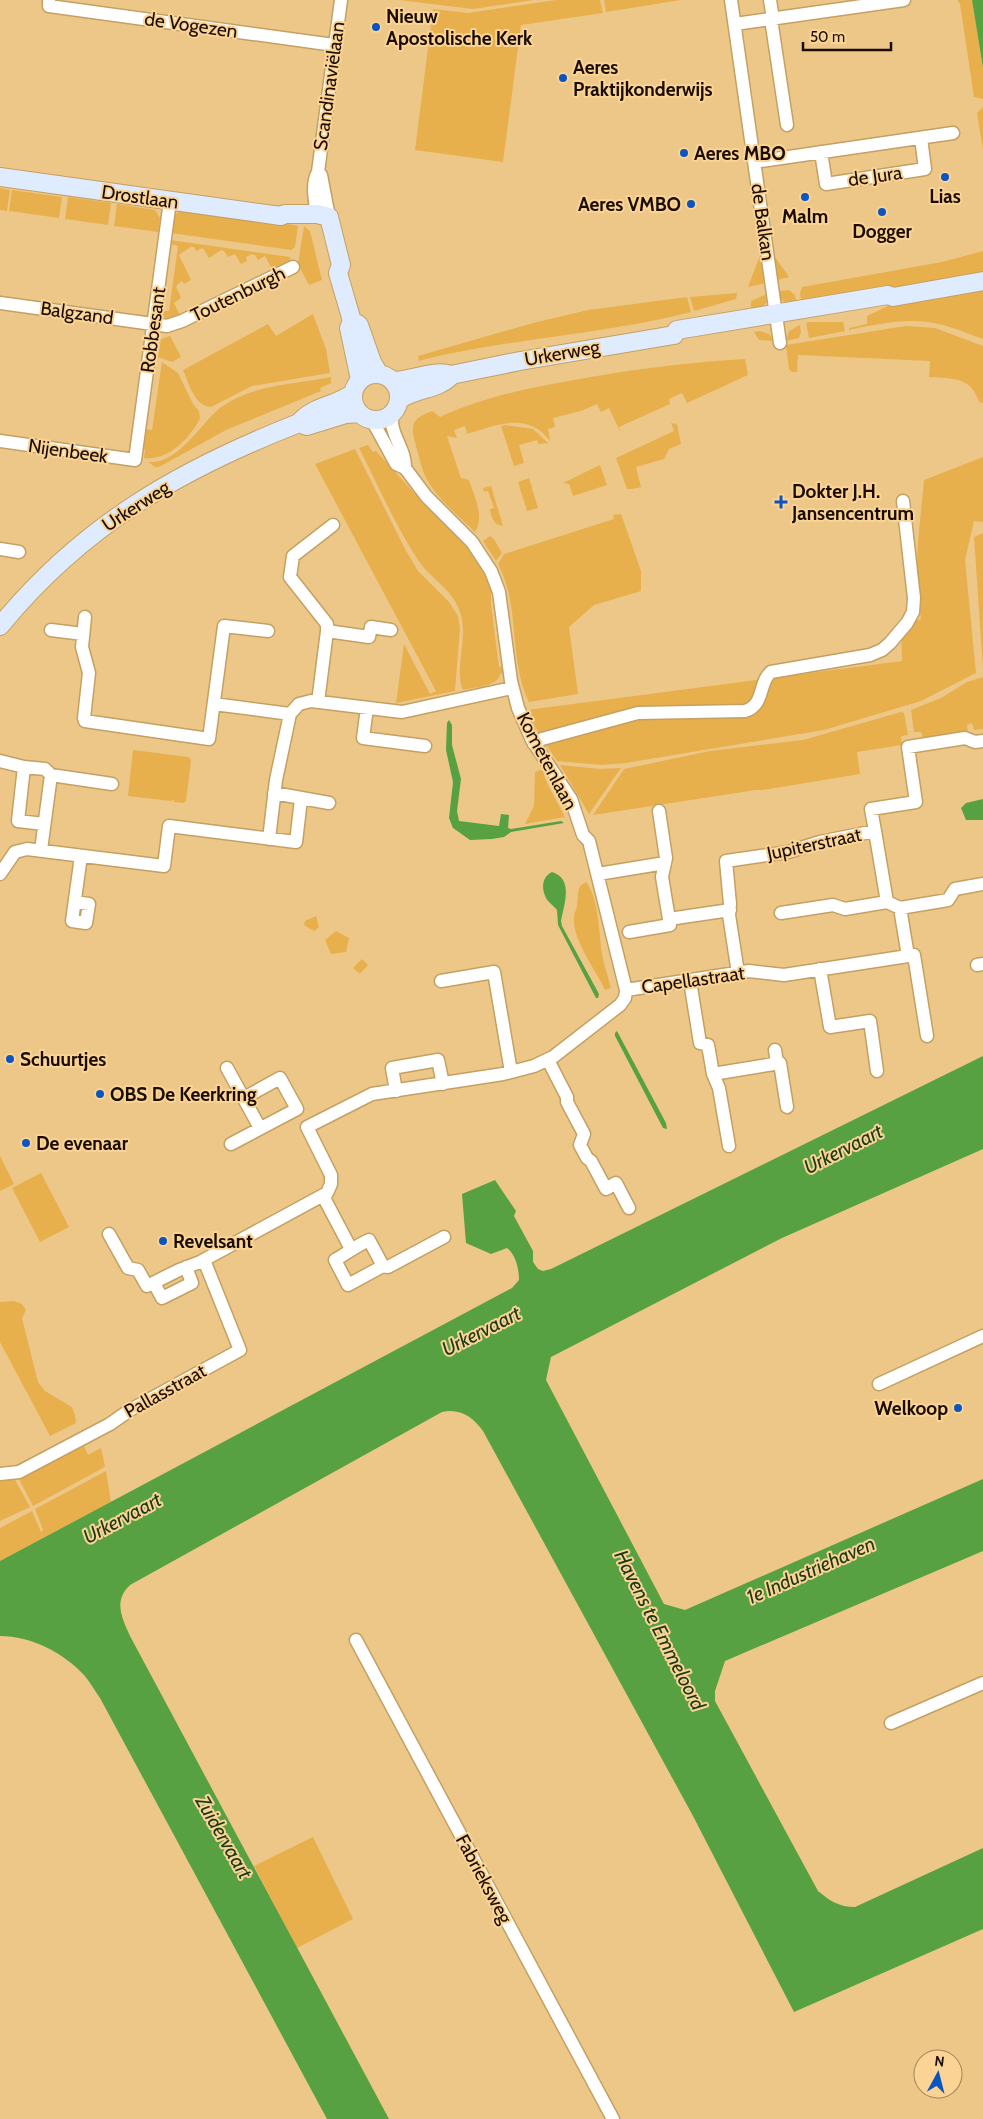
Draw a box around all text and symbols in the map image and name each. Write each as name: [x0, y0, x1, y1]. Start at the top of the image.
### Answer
place label: Nieuw Apostolische Kerk: [386, 5, 533, 50]
street label: de Vogezen: [143, 7, 239, 43]
street label: Scandinaviëlaan: [309, 20, 349, 152]
scale bar: [803, 20, 890, 52]
marker: Nieuw Apostolische Kerk: [370, 21, 382, 33]
text: 50 m: [810, 28, 845, 46]
place label: Aeres Praktijkonderwijs: [573, 56, 713, 101]
marker: Aeres Praktijkonderwijs: [557, 72, 569, 84]
place label: Aeres MBO: [694, 142, 786, 165]
marker: Aeres MBO: [678, 147, 690, 159]
street label: de Jura: [847, 161, 903, 191]
marker: Lias: [939, 171, 951, 183]
street label: Drostlaan: [100, 180, 180, 214]
street label: de Balkan: [746, 182, 780, 262]
place label: Lias: [929, 185, 961, 208]
marker: Malm: [799, 191, 811, 203]
place label: Aeres VMBO: [578, 193, 681, 216]
marker: Aeres VMBO: [685, 198, 697, 210]
place label: Malm: [782, 205, 828, 228]
marker: Dogger: [876, 206, 888, 218]
place label: Dogger: [852, 220, 912, 243]
street label: Toutenburgh: [187, 261, 289, 327]
street label: Robbesant: [136, 285, 170, 374]
street label: Balgzand: [39, 296, 115, 330]
street label: Urkerweg: [523, 335, 602, 371]
street label: Nijenbeek: [27, 434, 110, 468]
street label: Urkerweg: [98, 475, 175, 536]
place label: Dokter J.H. Jansencentrum: [791, 480, 914, 525]
marker: Dokter J.H. Jansencentrum: [774, 495, 788, 509]
street label: Kometenlaan: [512, 708, 582, 814]
street label: Jupiterstraat: [764, 823, 864, 865]
street label: Capellastraat: [640, 961, 747, 999]
place label: Schuurtjes: [20, 1048, 106, 1071]
marker: Schuurtjes: [4, 1053, 16, 1065]
place label: OBS De Keerkring: [110, 1083, 257, 1106]
marker: OBS De Keerkring: [94, 1088, 106, 1100]
water label: Urkervaart: [800, 1119, 887, 1179]
place label: De evenaar: [36, 1132, 129, 1155]
marker: De evenaar: [20, 1137, 32, 1149]
place label: Revelsant: [173, 1230, 253, 1253]
marker: Revelsant: [157, 1235, 169, 1247]
water label: Urkervaart: [438, 1301, 525, 1361]
street label: Pallasstraat: [120, 1359, 211, 1423]
place label: Welkoop: [874, 1397, 948, 1420]
marker: Welkoop: [952, 1402, 964, 1414]
water label: Urkervaart: [79, 1487, 166, 1549]
water label: 1e Industriehaven: [743, 1531, 879, 1609]
water label: Havens te Emmeloord: [609, 1546, 711, 1715]
water label: Zuidervaart: [190, 1790, 258, 1884]
street label: Fabrieksweg: [451, 1831, 517, 1928]
north arrow: [913, 2049, 963, 2099]
text: N: [934, 2052, 946, 2071]

